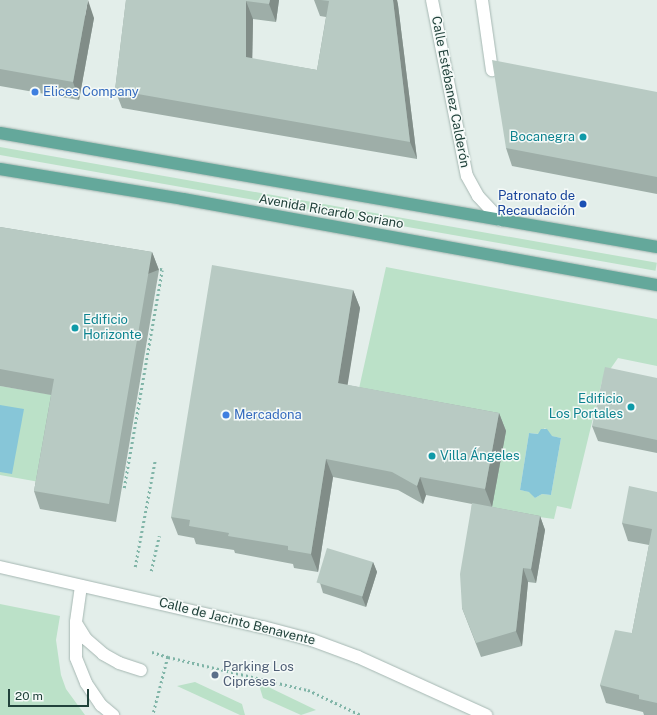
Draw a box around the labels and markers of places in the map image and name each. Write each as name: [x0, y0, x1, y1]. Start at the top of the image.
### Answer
place label: Elices Company: [43, 84, 139, 100]
marker: Elices Company: [30, 87, 40, 97]
place label: Bocanegra: [510, 129, 575, 145]
marker: Bocanegra: [578, 132, 588, 142]
place label: Patronato de Recaudación: [497, 189, 575, 220]
marker: Patronato de Recaudación: [578, 199, 588, 209]
place label: Edificio Horizonte: [83, 313, 142, 344]
marker: Edificio Horizonte: [70, 323, 80, 333]
place label: Edificio Los Portales: [549, 392, 623, 423]
marker: Edificio Los Portales: [626, 402, 636, 412]
place label: Mercadona: [234, 407, 302, 423]
marker: Mercadona: [221, 410, 231, 420]
place label: Villa Ángeles: [440, 448, 519, 464]
marker: Villa Ángeles: [427, 451, 437, 461]
place label: Parking Los Cipreses: [223, 660, 294, 691]
marker: Parking Los Cipreses: [210, 670, 220, 680]

